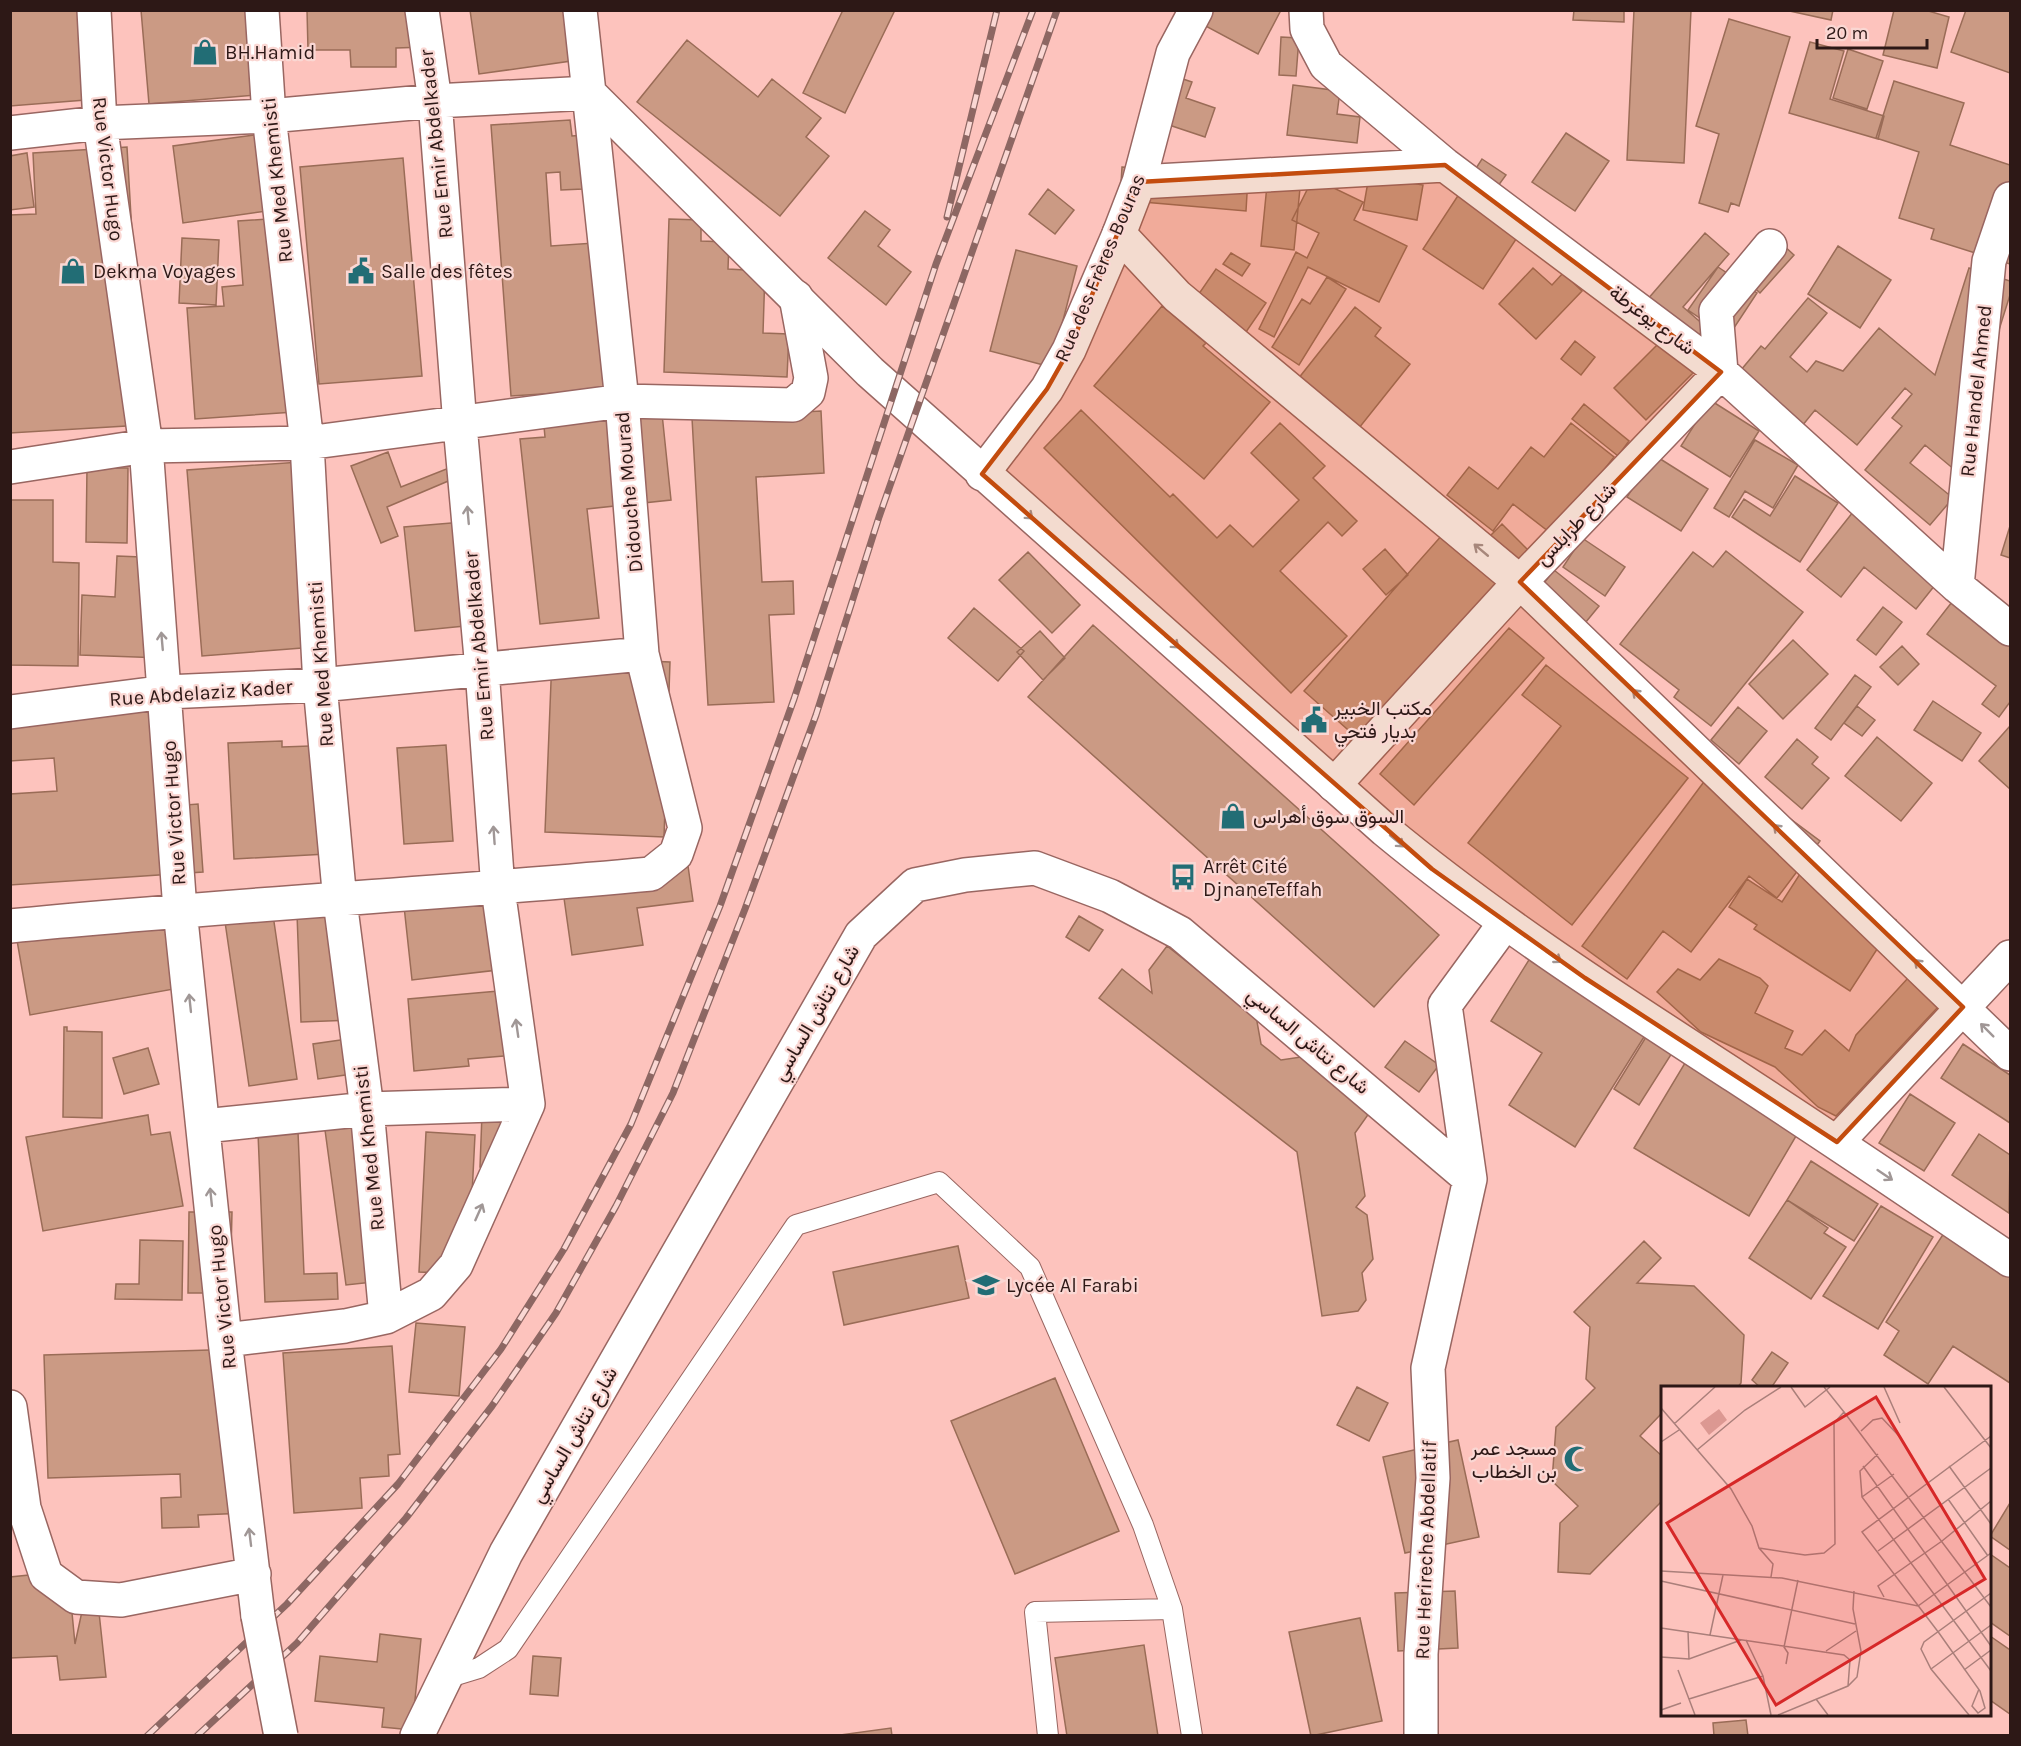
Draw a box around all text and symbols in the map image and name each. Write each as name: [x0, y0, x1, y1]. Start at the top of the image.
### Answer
scale bar: [1817, 12, 1926, 50]
text: 20 m: [1826, 22, 1868, 44]
shop icon: BH.Hamid: [190, 37, 220, 67]
place label: BH.Hamid: [225, 41, 315, 64]
street label: Rue Emir Abdelkader: [415, 48, 457, 240]
street label: Rue Victor Hugo: [88, 96, 128, 242]
street label: Rue Med Khemisti: [257, 96, 297, 264]
street label: Rue des Frères Bouras: [1050, 171, 1150, 365]
shop icon: Dekma Voyages: [58, 256, 88, 286]
public building icon: Salle des fêtes: [346, 256, 376, 286]
place label: Dekma Voyages: [93, 260, 236, 283]
place label: Salle des fêtes: [381, 260, 513, 283]
street label: شارع يوغرطة: [1603, 280, 1699, 361]
street label: Rue Handel Ahmed: [1956, 304, 1996, 478]
street label: Didouche Mourad: [611, 411, 647, 573]
street label: شارع طرابلس: [1531, 478, 1623, 572]
one-way arrow: [462, 505, 473, 525]
one-way arrow: [1018, 506, 1033, 520]
one-way arrow: [1473, 543, 1489, 556]
street label: Rue Emir Abdelkader: [459, 550, 499, 742]
street label: Rue Med Khemisti: [304, 580, 338, 748]
one-way arrow: [156, 632, 167, 652]
one-way arrow: [1164, 635, 1179, 649]
street label: Rue Abdelaziz Kader: [109, 675, 294, 711]
one-way arrow: [1632, 689, 1647, 704]
place label: مكتب الخبير بديار فتحي: [1333, 697, 1432, 748]
public building icon: مكتب الخبير بديار فتحي: [1299, 705, 1329, 735]
street label: Rue Victor Hugo: [157, 740, 191, 886]
shop icon: السوق سوق أهراس: [1218, 801, 1248, 831]
place label: السوق سوق أهراس: [1253, 805, 1404, 829]
one-way arrow: [1773, 824, 1788, 838]
one-way arrow: [488, 825, 499, 845]
one-way arrow: [1389, 834, 1405, 847]
place label: Arrêt Cité DjnaneTeffah: [1203, 855, 1322, 901]
bus stop icon: Arrêt Cité DjnaneTeffah: [1168, 862, 1198, 892]
street label: شارع نتاش الساسي: [768, 941, 869, 1088]
one-way arrow: [1545, 951, 1561, 963]
one-way arrow: [1914, 959, 1929, 973]
street label: شارع نتاش الساسي: [1239, 983, 1374, 1103]
one-way arrow: [185, 994, 196, 1014]
one-way arrow: [512, 1019, 523, 1039]
one-way arrow: [1980, 1023, 1994, 1038]
street label: Rue Med Khemisti: [349, 1064, 389, 1232]
one-way arrow: [1876, 1169, 1893, 1181]
one-way arrow: [205, 1188, 216, 1208]
one-way arrow: [474, 1204, 486, 1222]
street label: Rue Victor Hugo: [203, 1224, 241, 1370]
school or university icon: Lycée Al Farabi: [971, 1270, 1001, 1300]
place label: Lycée Al Farabi: [1006, 1274, 1139, 1297]
street label: شارع نتاش الساسي: [526, 1363, 627, 1510]
inset map: [1661, 1386, 1991, 1716]
place label: مسجد عمر بن الخطاب: [1470, 1437, 1557, 1483]
street label: Rue Herireche Abdellatif: [1411, 1440, 1441, 1660]
mosque icon: مسجد عمر بن الخطاب: [1562, 1444, 1592, 1474]
one-way arrow: [244, 1528, 255, 1547]

